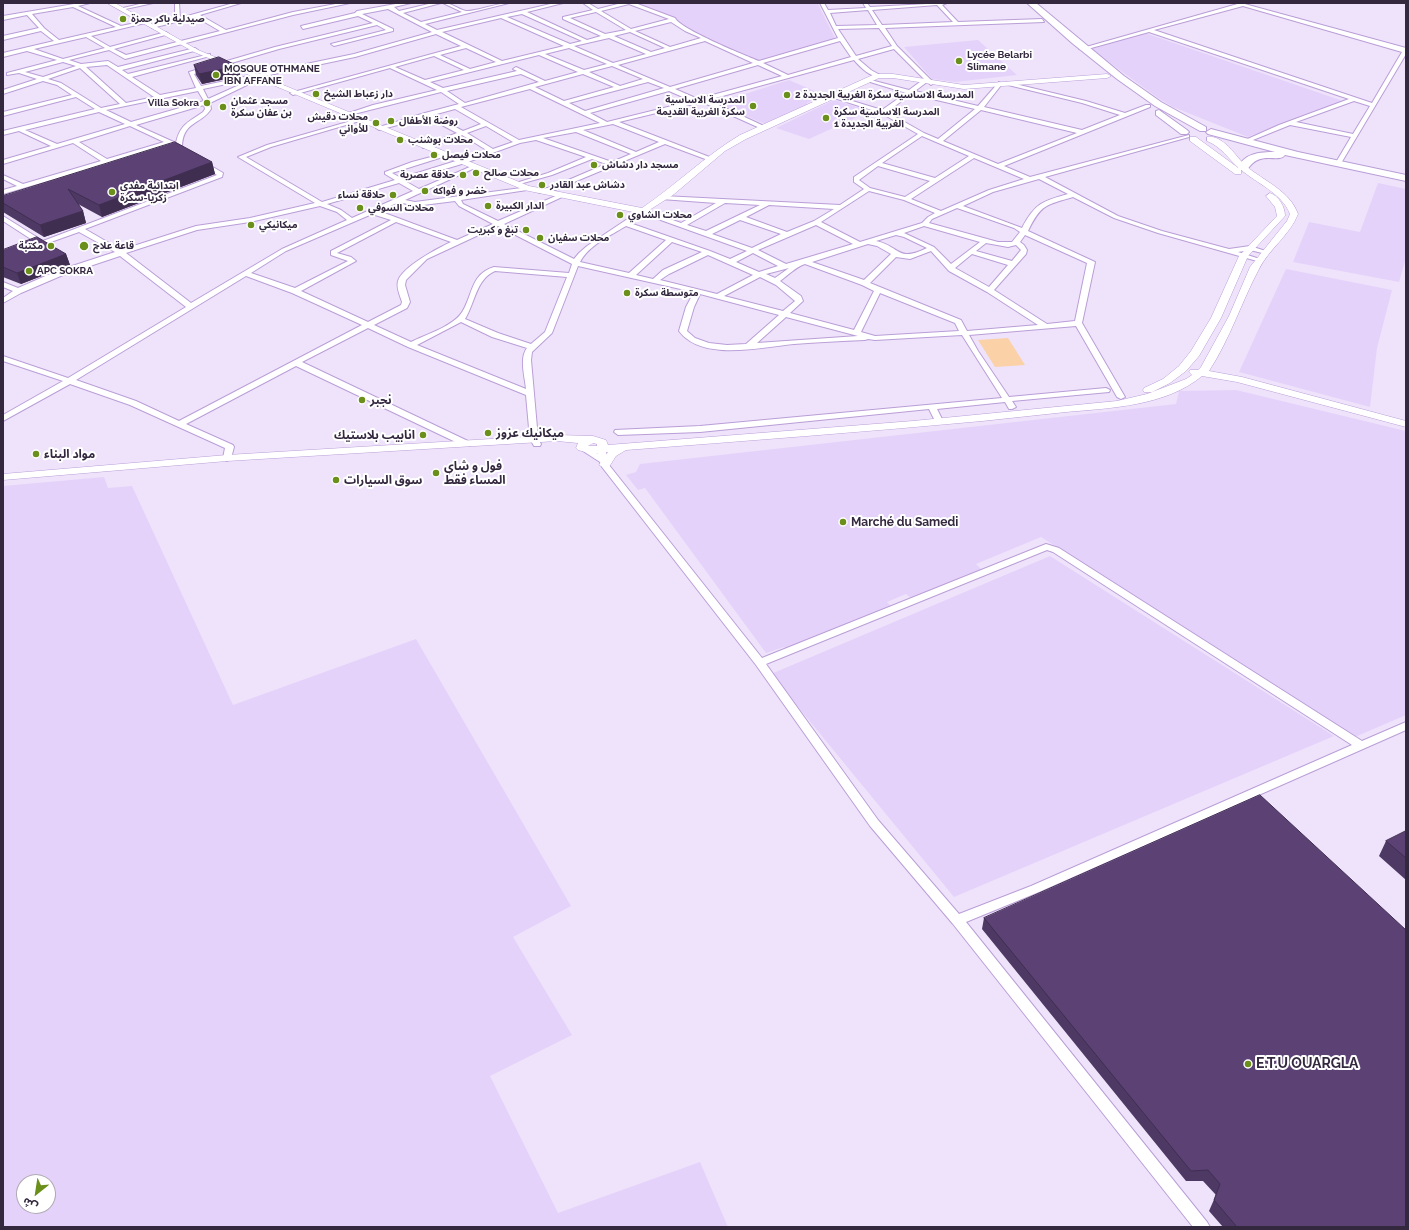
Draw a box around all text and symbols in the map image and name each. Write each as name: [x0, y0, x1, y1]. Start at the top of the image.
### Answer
place label: صيدلية باكر حمزة: [131, 13, 205, 25]
marker: صيدلية باكر حمزة: [118, 14, 128, 24]
place label: Lycée Belarbi Slimane: [967, 49, 1032, 72]
marker: Lycée Belarbi Slimane: [954, 56, 964, 66]
place label: MOSQUE OTHMANE IBN AFFANE: [224, 63, 320, 86]
marker: MOSQUE OTHMANE IBN AFFANE: [211, 70, 221, 80]
place label: دار زعباط الشيخ: [324, 88, 393, 100]
marker: دار زعباط الشيخ: [311, 89, 321, 99]
place label: المدرسة الاساسية سكرة الغربية الجديدة 2: [795, 89, 974, 101]
marker: المدرسة الاساسية سكرة الغربية الجديدة 2: [782, 90, 792, 100]
place label: المدرسة الاساسية سكرة الغربية القديمة: [656, 94, 745, 118]
place label: مسجد عثمان بن عفان سكرة: [231, 95, 292, 118]
place label: Villa Sokra: [148, 97, 199, 109]
marker: Villa Sokra: [202, 98, 212, 108]
marker: المدرسة الاساسية سكرة الغربية القديمة: [748, 101, 758, 111]
marker: مسجد عثمان بن عفان سكرة: [218, 102, 228, 112]
place label: المدرسة الاساسية سكرة الغربية الجديدة 1: [834, 106, 940, 130]
place label: محلات دقيش للأواني: [307, 111, 368, 134]
marker: المدرسة الاساسية سكرة الغربية الجديدة 1: [821, 113, 831, 123]
place label: روضة الأطفال: [399, 115, 458, 127]
marker: روضة الأطفال: [386, 116, 396, 126]
marker: محلات دقيش للأواني: [371, 118, 381, 128]
place label: محلات بوشنب: [408, 134, 473, 146]
marker: محلات بوشنب: [395, 135, 405, 145]
place label: محلات فيصل: [442, 149, 501, 161]
marker: محلات فيصل: [429, 150, 439, 160]
place label: مسجد دار دشاش: [602, 159, 679, 171]
marker: مسجد دار دشاش: [589, 160, 599, 170]
place label: محلات صالح: [484, 167, 539, 179]
marker: محلات صالح: [471, 168, 481, 178]
place label: حلاقة عصرية: [400, 169, 455, 181]
marker: حلاقة عصرية: [458, 170, 468, 180]
place label: دشاش عبد القادر: [550, 179, 625, 191]
place label: ابتدائية مفدي زكريا-سكرة: [120, 180, 179, 204]
marker: دشاش عبد القادر: [537, 180, 547, 190]
place label: خضر و فواكه: [433, 185, 487, 197]
marker: خضر و فواكه: [420, 186, 430, 196]
marker: ابتدائية مفدي زكريا-سكرة: [107, 187, 117, 197]
place label: حلاقة نساء: [338, 189, 385, 201]
marker: حلاقة نساء: [388, 190, 398, 200]
place label: الدار الكبيرة: [496, 200, 544, 212]
marker: الدار الكبيرة: [483, 201, 493, 211]
place label: محلات السوفي: [368, 202, 434, 214]
marker: محلات السوفي: [355, 203, 365, 213]
place label: محلات الشاوي: [628, 209, 692, 221]
marker: محلات الشاوي: [615, 210, 625, 220]
place label: ميكانيكي: [259, 219, 298, 231]
marker: ميكانيكي: [246, 220, 256, 230]
place label: تبغ و كبريت: [468, 224, 518, 236]
marker: تبغ و كبريت: [521, 225, 531, 235]
place label: محلات سفيان: [548, 232, 609, 244]
marker: محلات سفيان: [535, 233, 545, 243]
place label: مكتبة: [19, 240, 43, 252]
marker: قاعة علاج: [78, 240, 90, 252]
place label: قاعة علاج: [93, 240, 134, 252]
marker: مكتبة: [46, 241, 56, 251]
place label: APC SOKRA: [37, 265, 93, 277]
marker: APC SOKRA: [24, 266, 34, 276]
place label: متوسطة سكرة: [635, 287, 699, 299]
marker: متوسطة سكرة: [622, 288, 632, 298]
place label: نجبر: [370, 393, 392, 407]
marker: نجبر: [357, 395, 367, 405]
place label: ميكانيك عزوز: [496, 426, 564, 440]
place label: انابيب بلاستيك: [334, 428, 415, 442]
marker: ميكانيك عزوز: [483, 428, 493, 438]
marker: انابيب بلاستيك: [418, 430, 428, 440]
place label: مواد البناء: [44, 447, 95, 461]
marker: مواد البناء: [31, 449, 41, 459]
place label: فول و شاي المساء فقط: [444, 459, 506, 487]
marker: فول و شاي المساء فقط: [431, 468, 441, 478]
place label: سوق السيارات: [344, 473, 423, 487]
marker: سوق السيارات: [331, 475, 341, 485]
place label: Marché du Samedi: [851, 515, 958, 529]
marker: Marché du Samedi: [838, 517, 848, 527]
place label: E.T.U OUARGLA: [1256, 1056, 1358, 1072]
marker: E.T.U OUARGLA: [1243, 1059, 1253, 1069]
north arrow: [16, 1174, 56, 1214]
text: ش: [20, 1195, 40, 1213]

